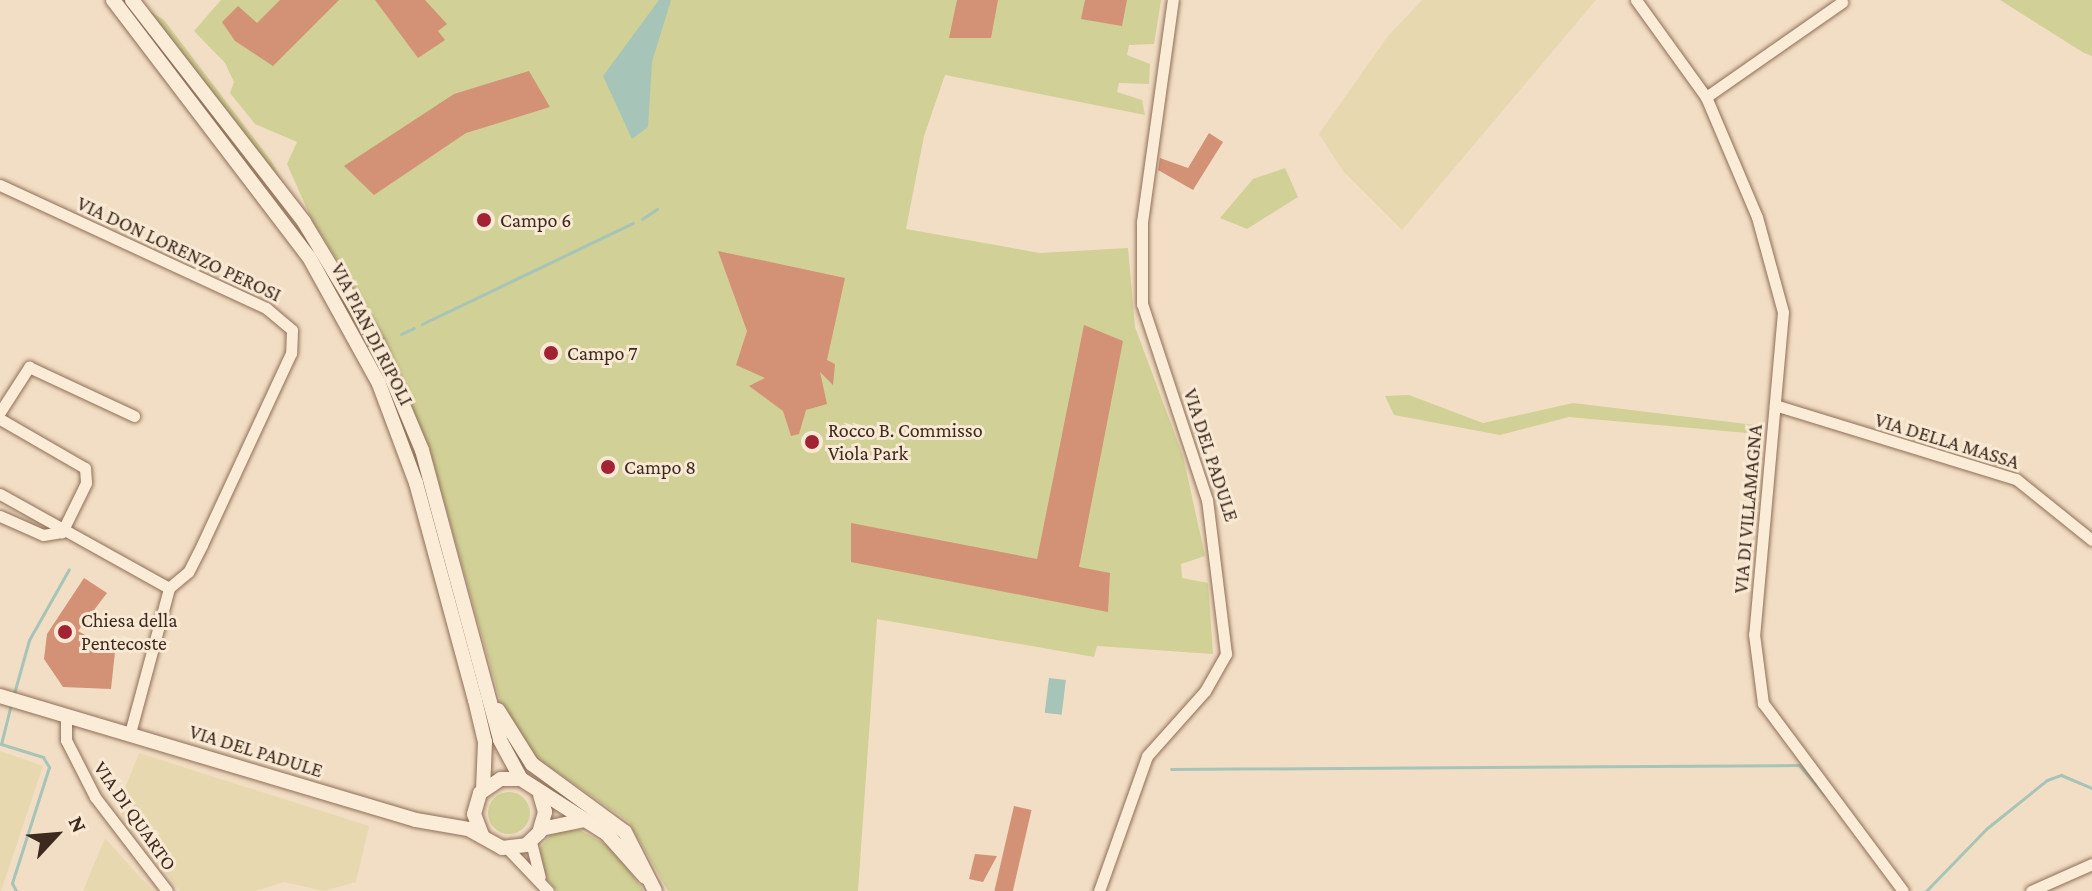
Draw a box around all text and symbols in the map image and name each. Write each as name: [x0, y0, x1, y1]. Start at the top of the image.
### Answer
street label: VIA DON LORENZO PEROSI: [73, 191, 285, 307]
place label: Campo 6: [500, 208, 571, 232]
marker: Campo 6: [475, 211, 493, 229]
street label: VIA PIAN DI RIPOLI: [326, 259, 418, 409]
place label: Campo 7: [567, 341, 637, 365]
marker: Campo 7: [542, 344, 560, 362]
street label: VIA DEL PADULE: [1178, 385, 1244, 525]
street label: VIA DELLA MASSA: [1872, 408, 2022, 474]
place label: Rocco B. Commisso Viola Park: [828, 418, 983, 465]
street label: VIA DI VILLAMAGNA: [1729, 424, 1767, 594]
marker: Rocco B. Commisso Viola Park: [803, 433, 821, 451]
place label: Campo 8: [624, 455, 696, 479]
marker: Campo 8: [599, 458, 617, 476]
place label: Chiesa della Pentecoste: [81, 608, 178, 655]
marker: Chiesa della Pentecoste: [56, 623, 74, 641]
street label: VIA DEL PADULE: [186, 719, 326, 783]
street label: VIA DI QUARTO: [89, 757, 181, 875]
north arrow: [16, 795, 96, 875]
text: N: [63, 812, 93, 836]

